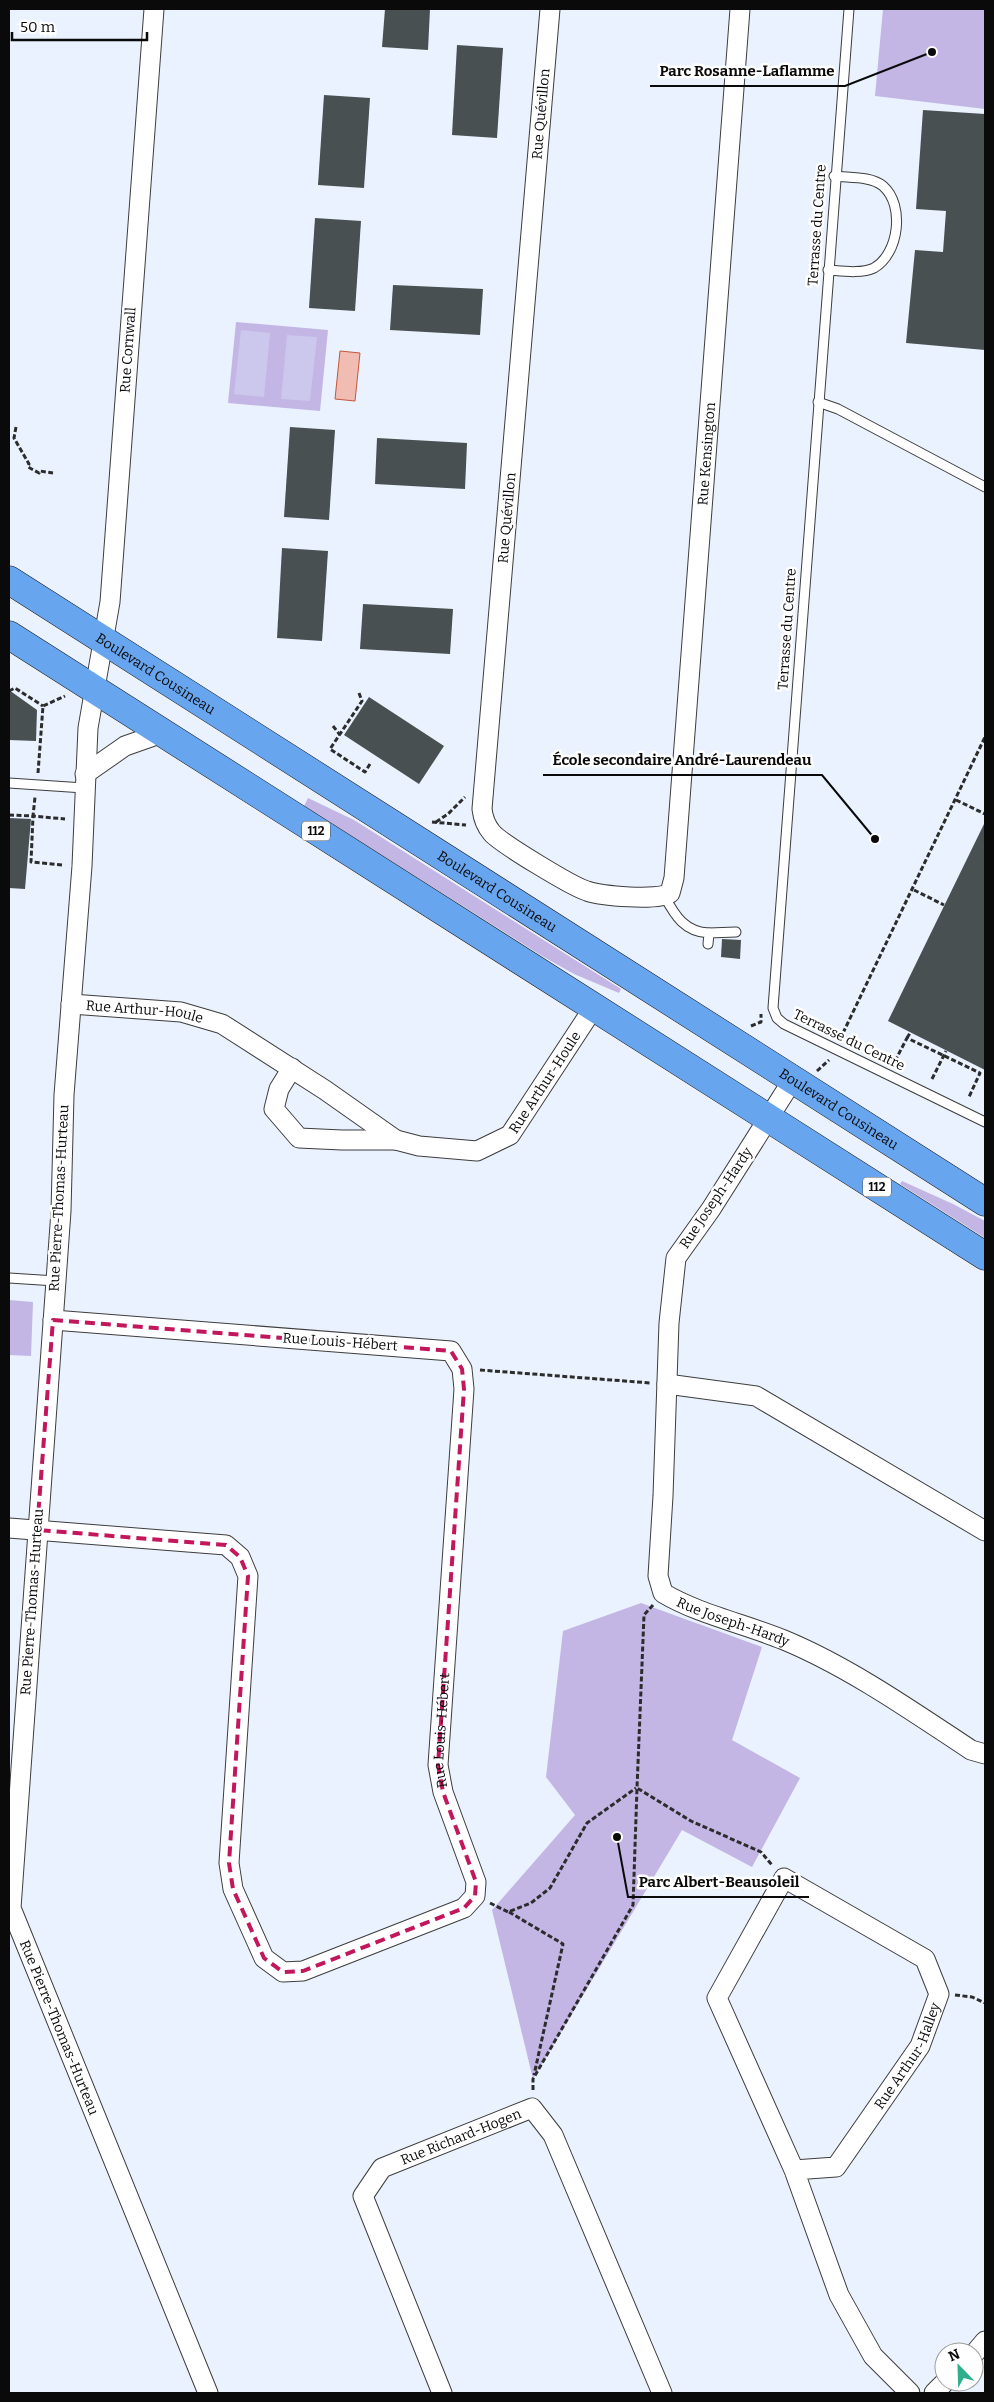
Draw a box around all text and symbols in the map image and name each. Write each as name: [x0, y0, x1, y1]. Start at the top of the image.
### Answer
scale bar: [12, 10, 148, 42]
text: 50 m: [20, 18, 56, 36]
callout: Parc Rosanne-Laflamme: [650, 56, 845, 86]
text: Parc Rosanne-Laflamme: [659, 62, 835, 80]
street label: Rue Quévillon: [529, 68, 553, 160]
street label: Terrasse du Centre: [804, 164, 830, 286]
street label: Rue Cornwall: [117, 307, 139, 393]
street label: Rue Kensington: [694, 401, 719, 506]
street label: Rue Quévillon: [495, 472, 519, 564]
street label: Terrasse du Centre: [774, 568, 800, 690]
street label: Boulevard Cousineau: [93, 629, 219, 718]
callout: École secondaire André-Laurendeau: [543, 745, 822, 775]
text: École secondaire André-Laurendeau: [552, 751, 812, 769]
road number: 112: [302, 821, 330, 840]
street label: Boulevard Cousineau: [434, 847, 560, 936]
street label: Rue Arthur-Houle: [85, 997, 205, 1027]
street label: Terrasse du Centre: [790, 1006, 908, 1074]
street label: Rue Arthur-Houle: [505, 1028, 584, 1136]
street label: Boulevard Cousineau: [776, 1065, 902, 1153]
street label: Rue Pierre-Thomas-Hurteau: [46, 1104, 72, 1292]
street label: Rue Joseph-Hardy: [676, 1144, 756, 1252]
road number: 112: [863, 1178, 891, 1196]
street label: Rue Louis-Hébert: [282, 1329, 398, 1355]
street label: Rue Pierre-Thomas-Hurteau: [17, 1508, 47, 1696]
street label: Rue Joseph-Hardy: [674, 1593, 793, 1650]
street label: Rue Louis-Hébert: [429, 1672, 453, 1789]
callout: Parc Albert-Beausoleil: [628, 1867, 809, 1897]
text: Parc Albert-Beausoleil: [639, 1873, 800, 1891]
street label: Rue Pierre-Thomas-Hurteau: [16, 1937, 103, 2118]
street label: Rue Arthur-Halley: [870, 1999, 944, 2112]
street label: Rue Richard-Hogen: [398, 2105, 524, 2168]
north arrow: [934, 2342, 984, 2392]
text: N: [946, 2345, 963, 2365]

